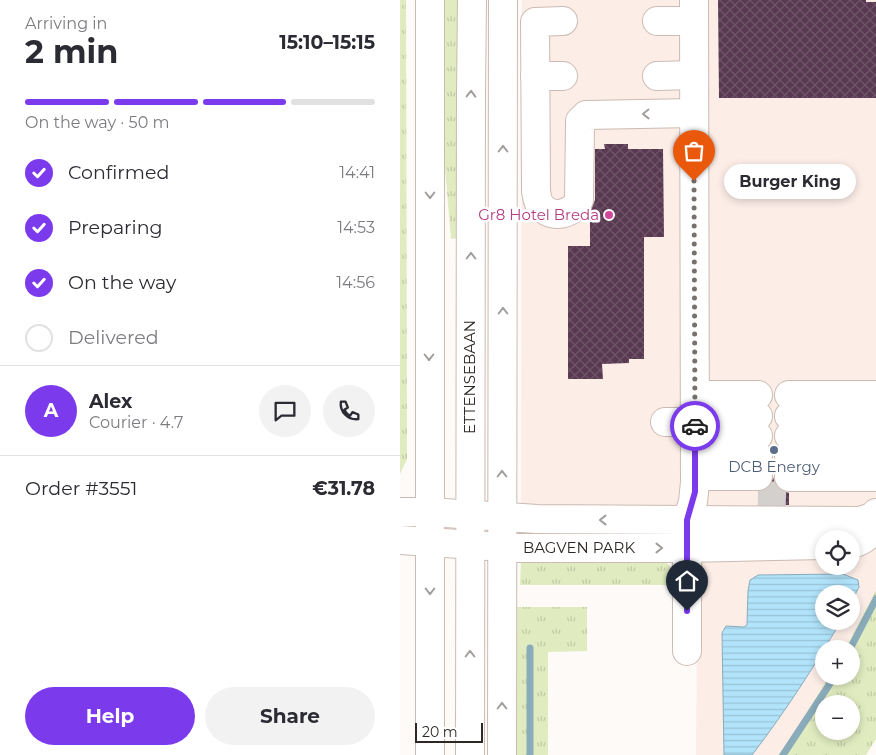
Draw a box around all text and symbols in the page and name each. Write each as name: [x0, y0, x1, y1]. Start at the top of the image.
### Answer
text: Arriving in: [25, 14, 107, 33]
text: 15:10–15:15: [279, 31, 375, 54]
text: 2 min: [25, 32, 118, 71]
one-way arrow: [466, 90, 476, 98]
one-way arrow: [641, 109, 649, 119]
text: On the way · 50 m: [25, 113, 169, 132]
pin: [673, 130, 715, 181]
icon: bag: [680, 137, 708, 165]
one-way arrow: [498, 145, 508, 152]
icon: check: [25, 159, 53, 187]
text: Confirmed: [68, 161, 169, 184]
text: 14:41: [339, 163, 375, 182]
callout: Burger King: [724, 164, 856, 198]
text: Burger King: [739, 172, 841, 191]
one-way arrow: [425, 191, 435, 199]
place label: Gr8 Hotel Breda: [478, 205, 599, 224]
marker: Gr8 Hotel Breda: [603, 209, 615, 221]
icon: check: [25, 214, 53, 242]
text: Preparing: [68, 216, 163, 239]
text: 14:53: [337, 218, 375, 237]
one-way arrow: [466, 252, 476, 260]
icon: check: [25, 269, 53, 297]
text: On the way: [68, 271, 176, 294]
text: 14:56: [336, 273, 375, 292]
one-way arrow: [498, 307, 508, 315]
street label: ETTENSEBAAN: [460, 320, 479, 434]
text: Delivered: [68, 326, 159, 349]
one-way arrow: [424, 354, 434, 361]
button: chat: [259, 385, 311, 437]
button: phone: [323, 385, 375, 437]
text: Alex: [89, 390, 132, 413]
text: A: [44, 399, 58, 422]
courier: [670, 401, 720, 451]
icon: car: [681, 412, 709, 440]
text: Courier · 4.7: [89, 413, 183, 432]
marker: DCB Energy: [768, 444, 780, 456]
place label: DCB Energy: [728, 457, 821, 476]
one-way arrow: [497, 470, 507, 478]
text: Order #3551: [25, 477, 137, 500]
text: €31.78: [312, 477, 375, 500]
one-way arrow: [599, 515, 607, 525]
map controls: [815, 530, 860, 740]
button: locate: [815, 530, 860, 575]
street label: BAGVEN PARK: [523, 538, 635, 557]
one-way arrow: [656, 543, 664, 553]
pin: [666, 560, 708, 611]
icon: home: [673, 567, 701, 595]
button: layers: [815, 585, 860, 630]
one-way arrow: [424, 587, 435, 595]
button: +: [815, 640, 860, 685]
one-way arrow: [465, 650, 475, 658]
button: Help: [25, 687, 195, 745]
button: Share: [205, 687, 375, 745]
button: −: [815, 695, 860, 740]
one-way arrow: [497, 702, 507, 710]
scale bar: [415, 720, 482, 743]
text: 20 m: [422, 723, 458, 741]

